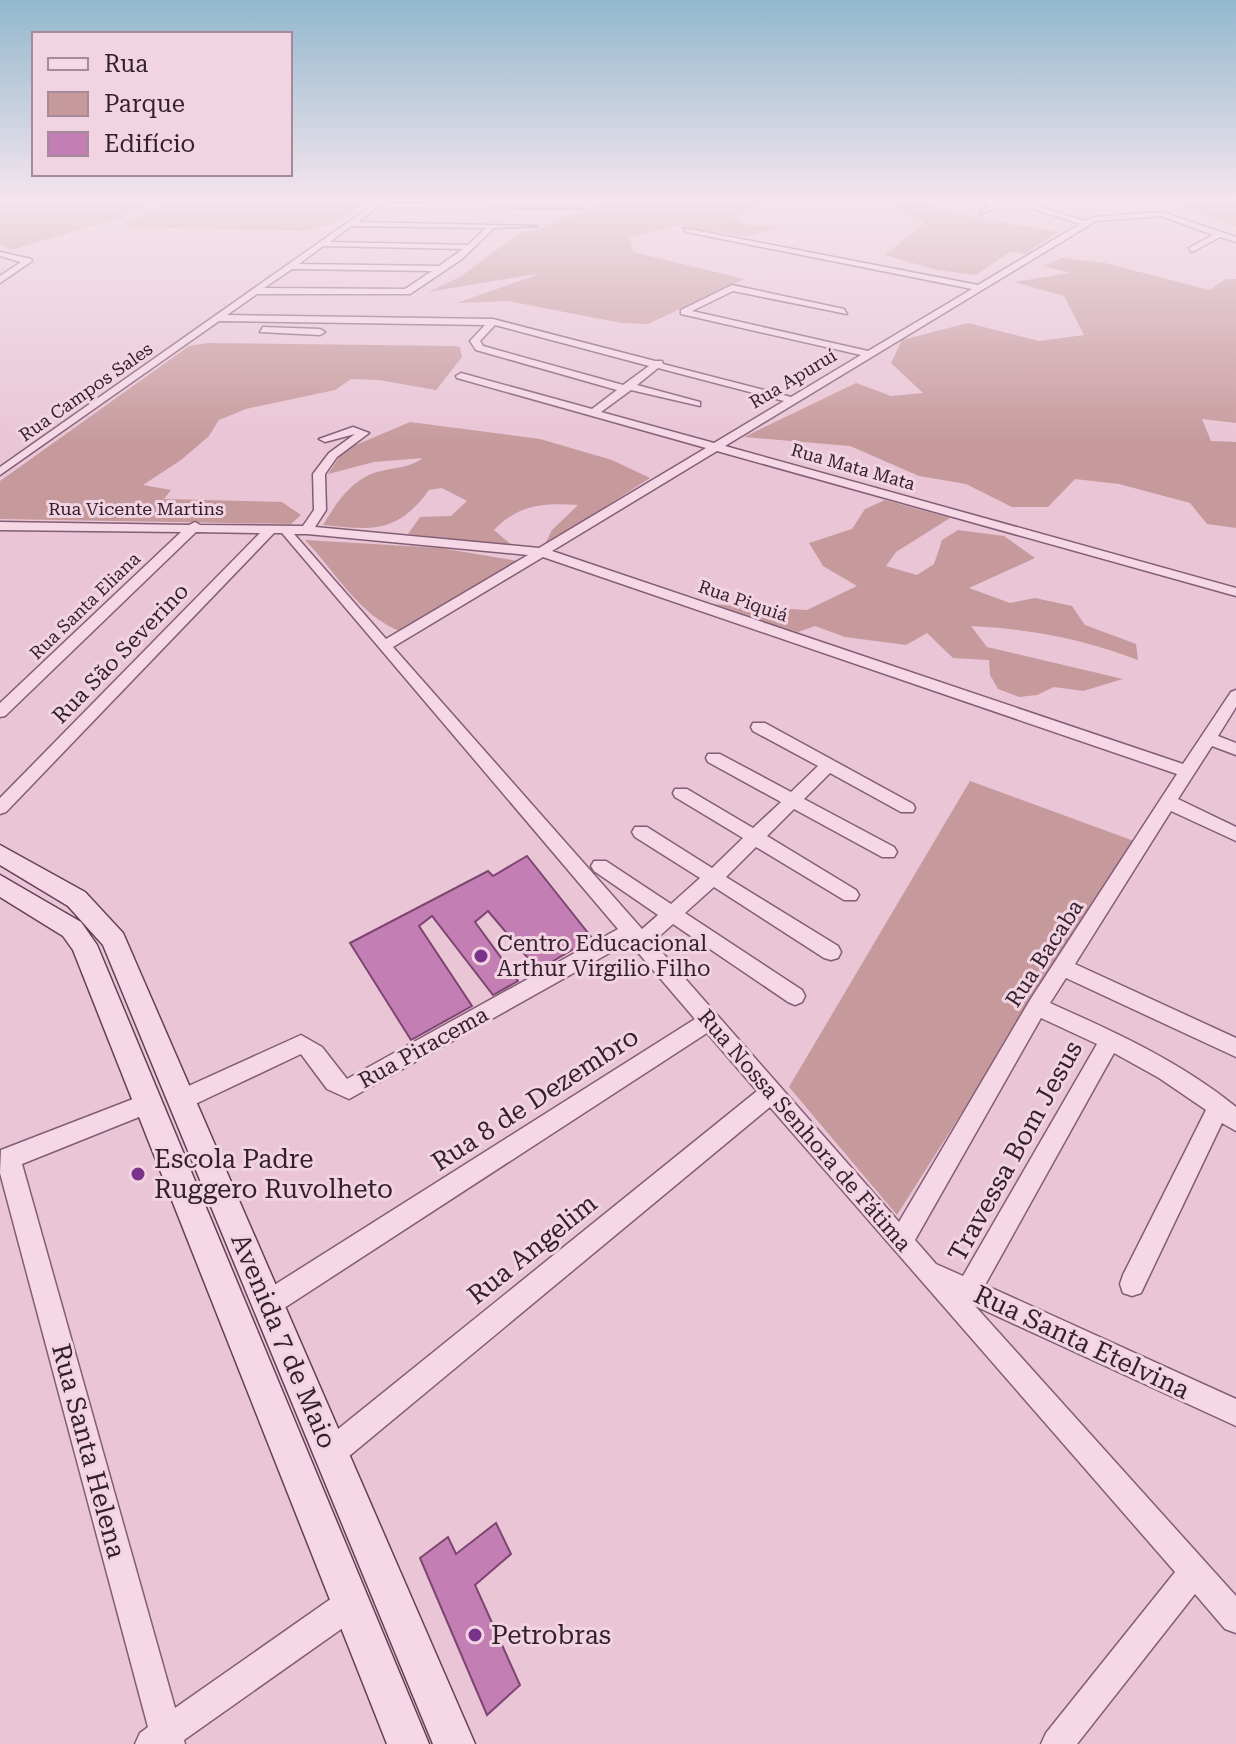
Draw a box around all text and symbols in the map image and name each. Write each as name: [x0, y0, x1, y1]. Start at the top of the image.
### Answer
legend: [32, 32, 292, 176]
text: Rua: [104, 50, 148, 78]
text: Parque: [104, 90, 185, 118]
text: Edifício: [104, 130, 195, 158]
street label: Rua Campos Sales: [15, 338, 156, 445]
street label: Rua Apuruí: [746, 344, 840, 413]
street label: Rua Mata Mata: [789, 439, 918, 494]
street label: Rua Vicente Martins: [48, 498, 224, 519]
street label: Rua Santa Eliana: [25, 547, 144, 664]
street label: Rua Piquiá: [696, 575, 791, 626]
street label: Rua São Severino: [47, 578, 194, 728]
street label: Rua Bacaba: [1001, 895, 1088, 1011]
place label: Centro Educacional Arthur Virgilio Filho: [497, 931, 711, 981]
marker: Centro Educacional Arthur Virgilio Filho: [472, 947, 490, 965]
street label: Rua Piracema: [354, 1002, 492, 1093]
street label: Rua Nossa Senhora de Fátima: [693, 1004, 916, 1256]
street label: Rua 8 de Dezembro: [426, 1021, 644, 1177]
street label: Travessa Bom Jesus: [942, 1035, 1088, 1267]
place label: Escola Padre Ruggero Ruvolheto: [154, 1144, 393, 1204]
marker: Escola Padre Ruggero Ruvolheto: [129, 1165, 147, 1183]
street label: Rua Angelim: [461, 1188, 603, 1310]
street label: Avenida 7 de Maio: [225, 1229, 343, 1453]
street label: Rua Santa Etelvina: [970, 1279, 1194, 1405]
street label: Rua Santa Helena: [46, 1341, 132, 1561]
place label: Petrobras: [491, 1620, 611, 1650]
marker: Petrobras: [466, 1626, 484, 1644]

